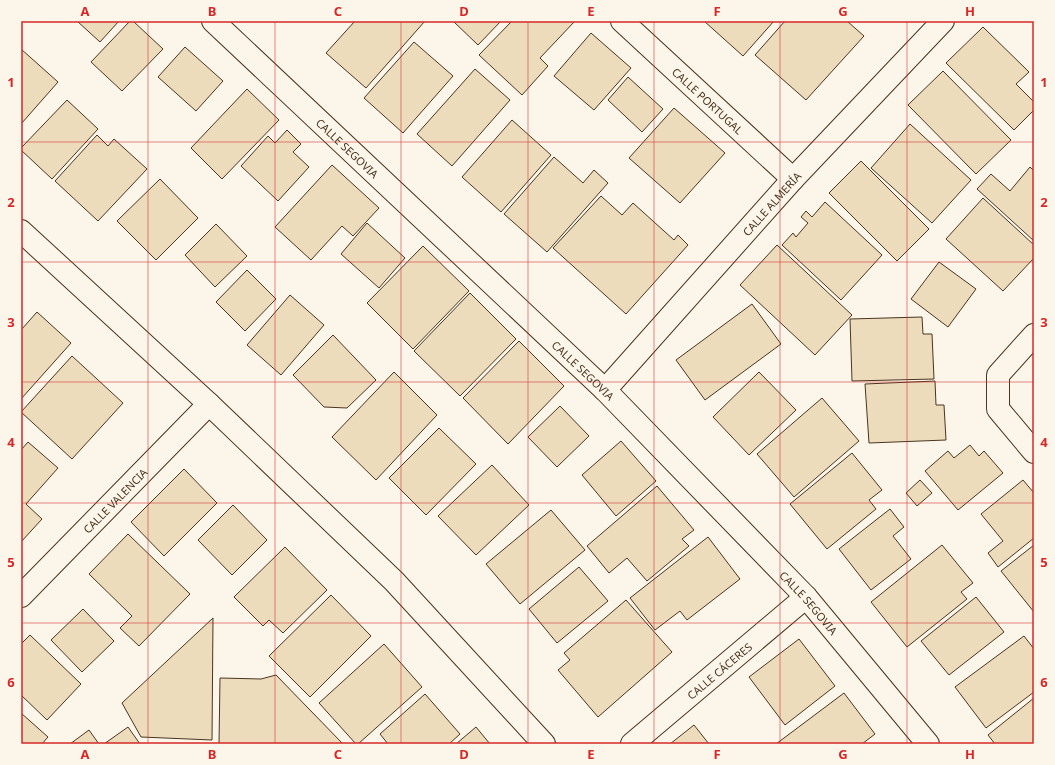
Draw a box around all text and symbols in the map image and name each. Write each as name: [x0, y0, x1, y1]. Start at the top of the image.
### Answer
text: A: [81, 2, 90, 20]
text: B: [208, 2, 216, 20]
text: C: [334, 2, 342, 20]
text: D: [459, 2, 469, 20]
text: E: [587, 2, 595, 20]
text: F: [713, 2, 721, 20]
text: G: [838, 2, 848, 20]
text: H: [965, 2, 975, 20]
street label: CALLE PORTUGAL: [669, 64, 747, 137]
text: 1: [7, 73, 15, 91]
text: 1: [1040, 73, 1048, 91]
street label: CALLE SEGOVIA: [313, 115, 383, 182]
street label: CALLE ALMERÍA: [739, 167, 805, 239]
text: 2: [7, 193, 15, 211]
text: 2: [1040, 193, 1048, 211]
text: 3: [7, 313, 15, 331]
text: 3: [1040, 313, 1048, 331]
street label: CALLE SEGOVIA: [549, 337, 619, 404]
text: 4: [7, 433, 15, 451]
text: 4: [1040, 433, 1048, 451]
street label: CALLE VALENCIA: [79, 464, 151, 536]
text: 5: [7, 553, 15, 571]
text: 5: [1040, 553, 1048, 571]
street label: CALLE SEGOVIA: [777, 567, 842, 638]
street label: CALLE CÁCERES: [684, 639, 755, 702]
text: 6: [7, 673, 15, 691]
text: 6: [1040, 673, 1048, 691]
text: A: [81, 745, 90, 763]
text: B: [208, 745, 216, 763]
text: C: [334, 745, 342, 763]
text: D: [459, 745, 469, 763]
text: E: [587, 745, 595, 763]
text: F: [713, 745, 721, 763]
text: G: [838, 745, 848, 763]
text: H: [965, 745, 975, 763]

